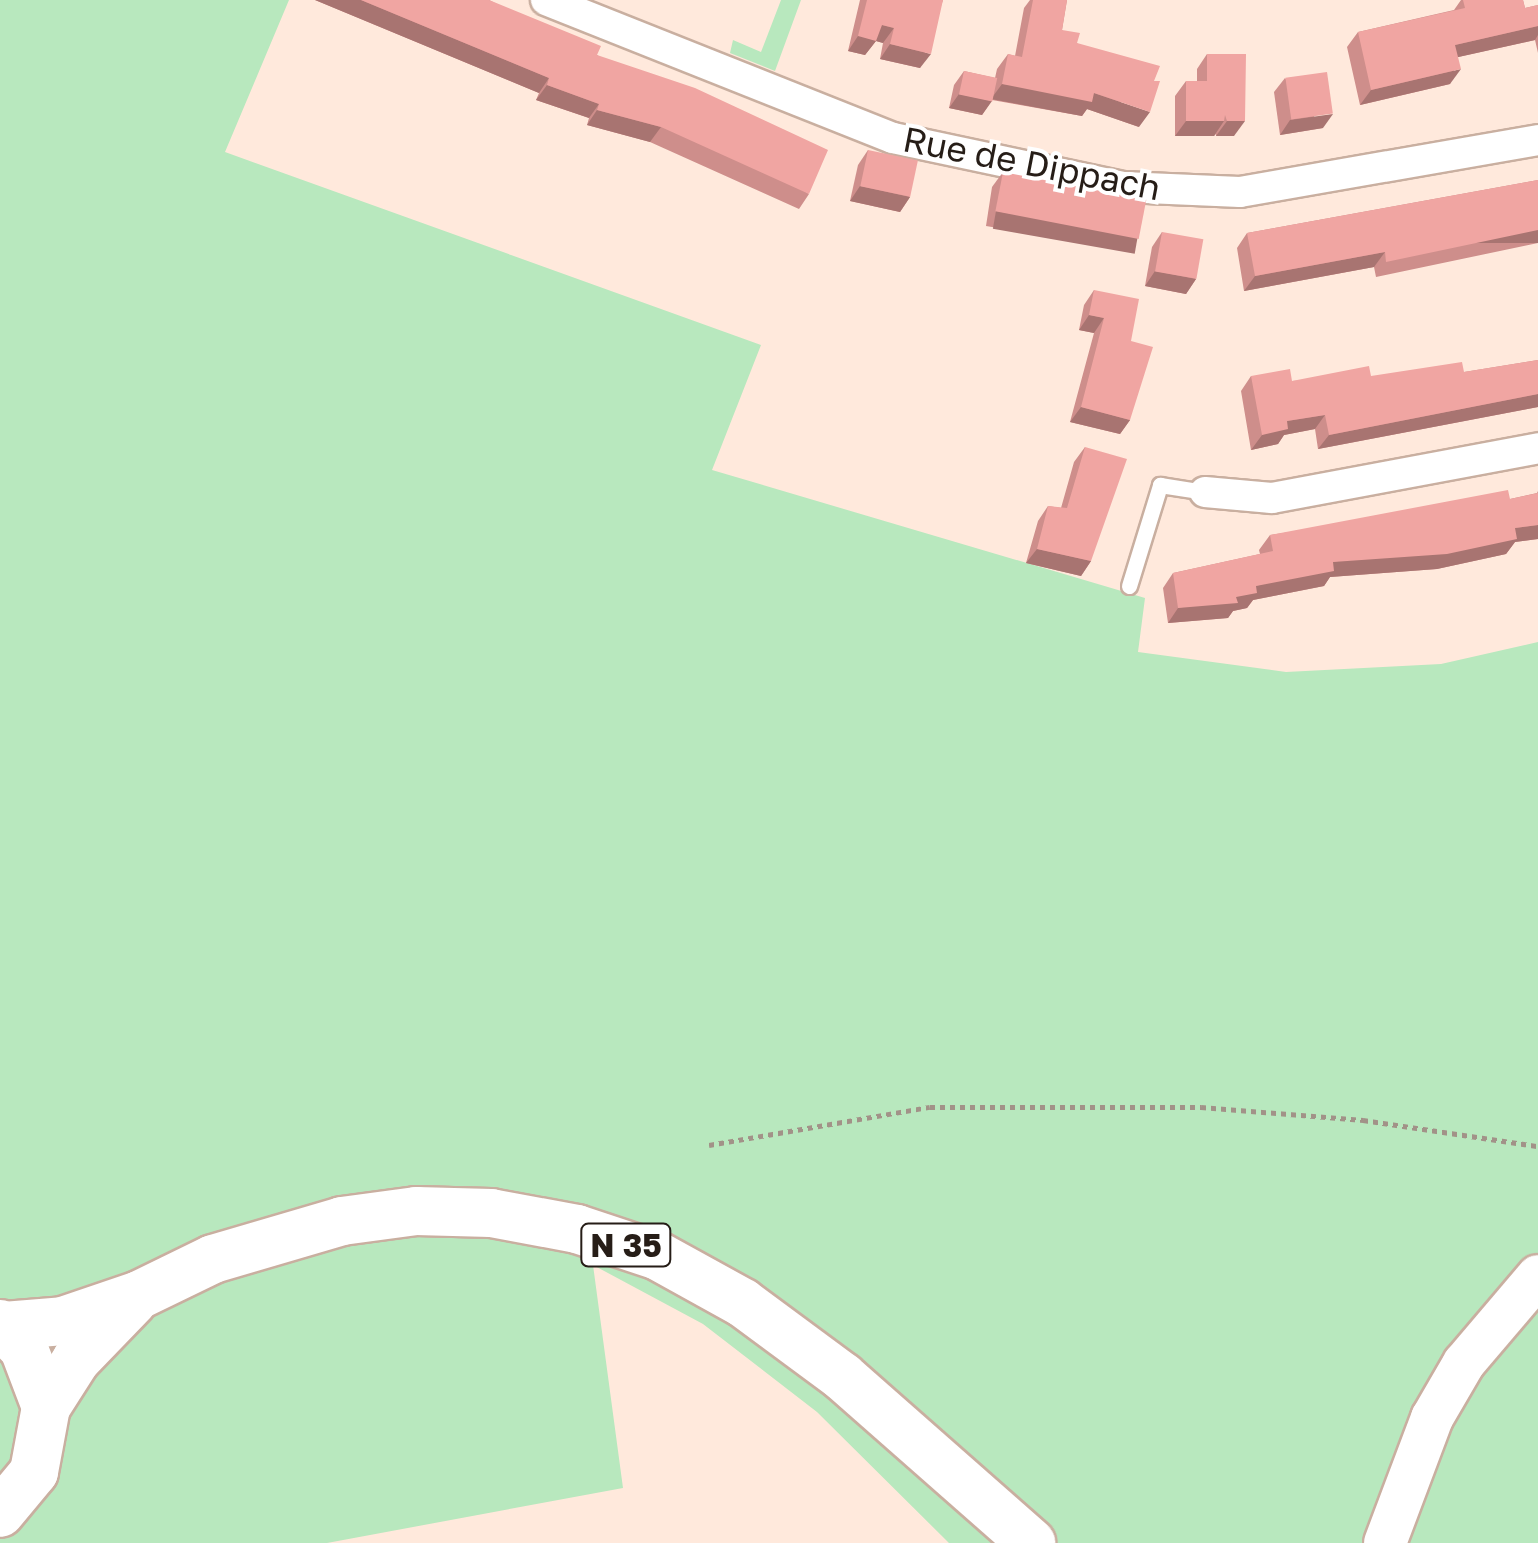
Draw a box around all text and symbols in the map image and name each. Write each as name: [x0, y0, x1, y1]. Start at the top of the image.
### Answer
street label: Rue de Dippach: [900, 117, 1164, 209]
road number: N 35: [578, 1218, 674, 1272]

